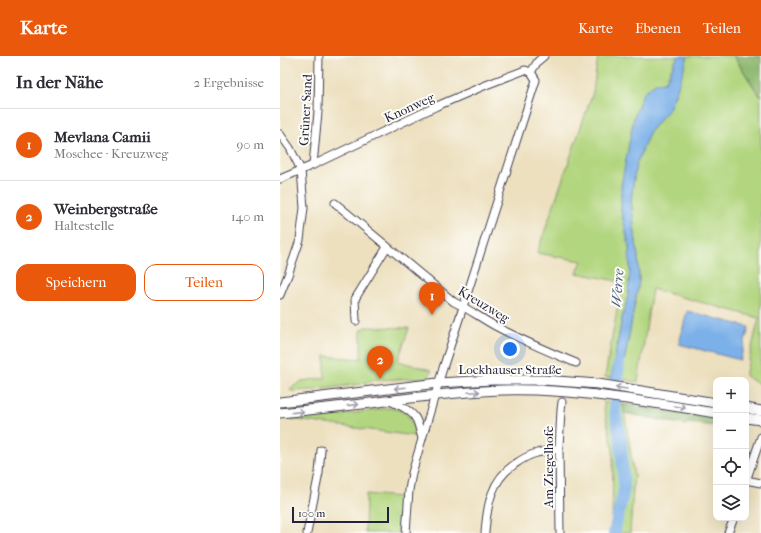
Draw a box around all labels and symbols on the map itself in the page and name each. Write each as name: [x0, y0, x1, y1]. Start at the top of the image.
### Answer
street label: Grüner Sand: [296, 73, 315, 146]
street label: Knonweg: [382, 89, 438, 126]
water label: Werre: [608, 268, 627, 308]
pin: 1: [419, 282, 445, 315]
street label: Kreuzweg: [455, 283, 513, 326]
your location: [500, 339, 520, 359]
pin: 2: [367, 346, 393, 379]
street label: Lockhauser Straße: [458, 362, 562, 377]
one-way arrow: [394, 384, 407, 392]
one-way arrow: [615, 384, 628, 392]
one-way arrow: [467, 388, 480, 395]
one-way arrow: [346, 401, 359, 409]
one-way arrow: [673, 403, 686, 411]
one-way arrow: [291, 408, 304, 415]
street label: Am Ziegelhofe: [541, 425, 556, 509]
scale bar: [292, 505, 389, 524]

